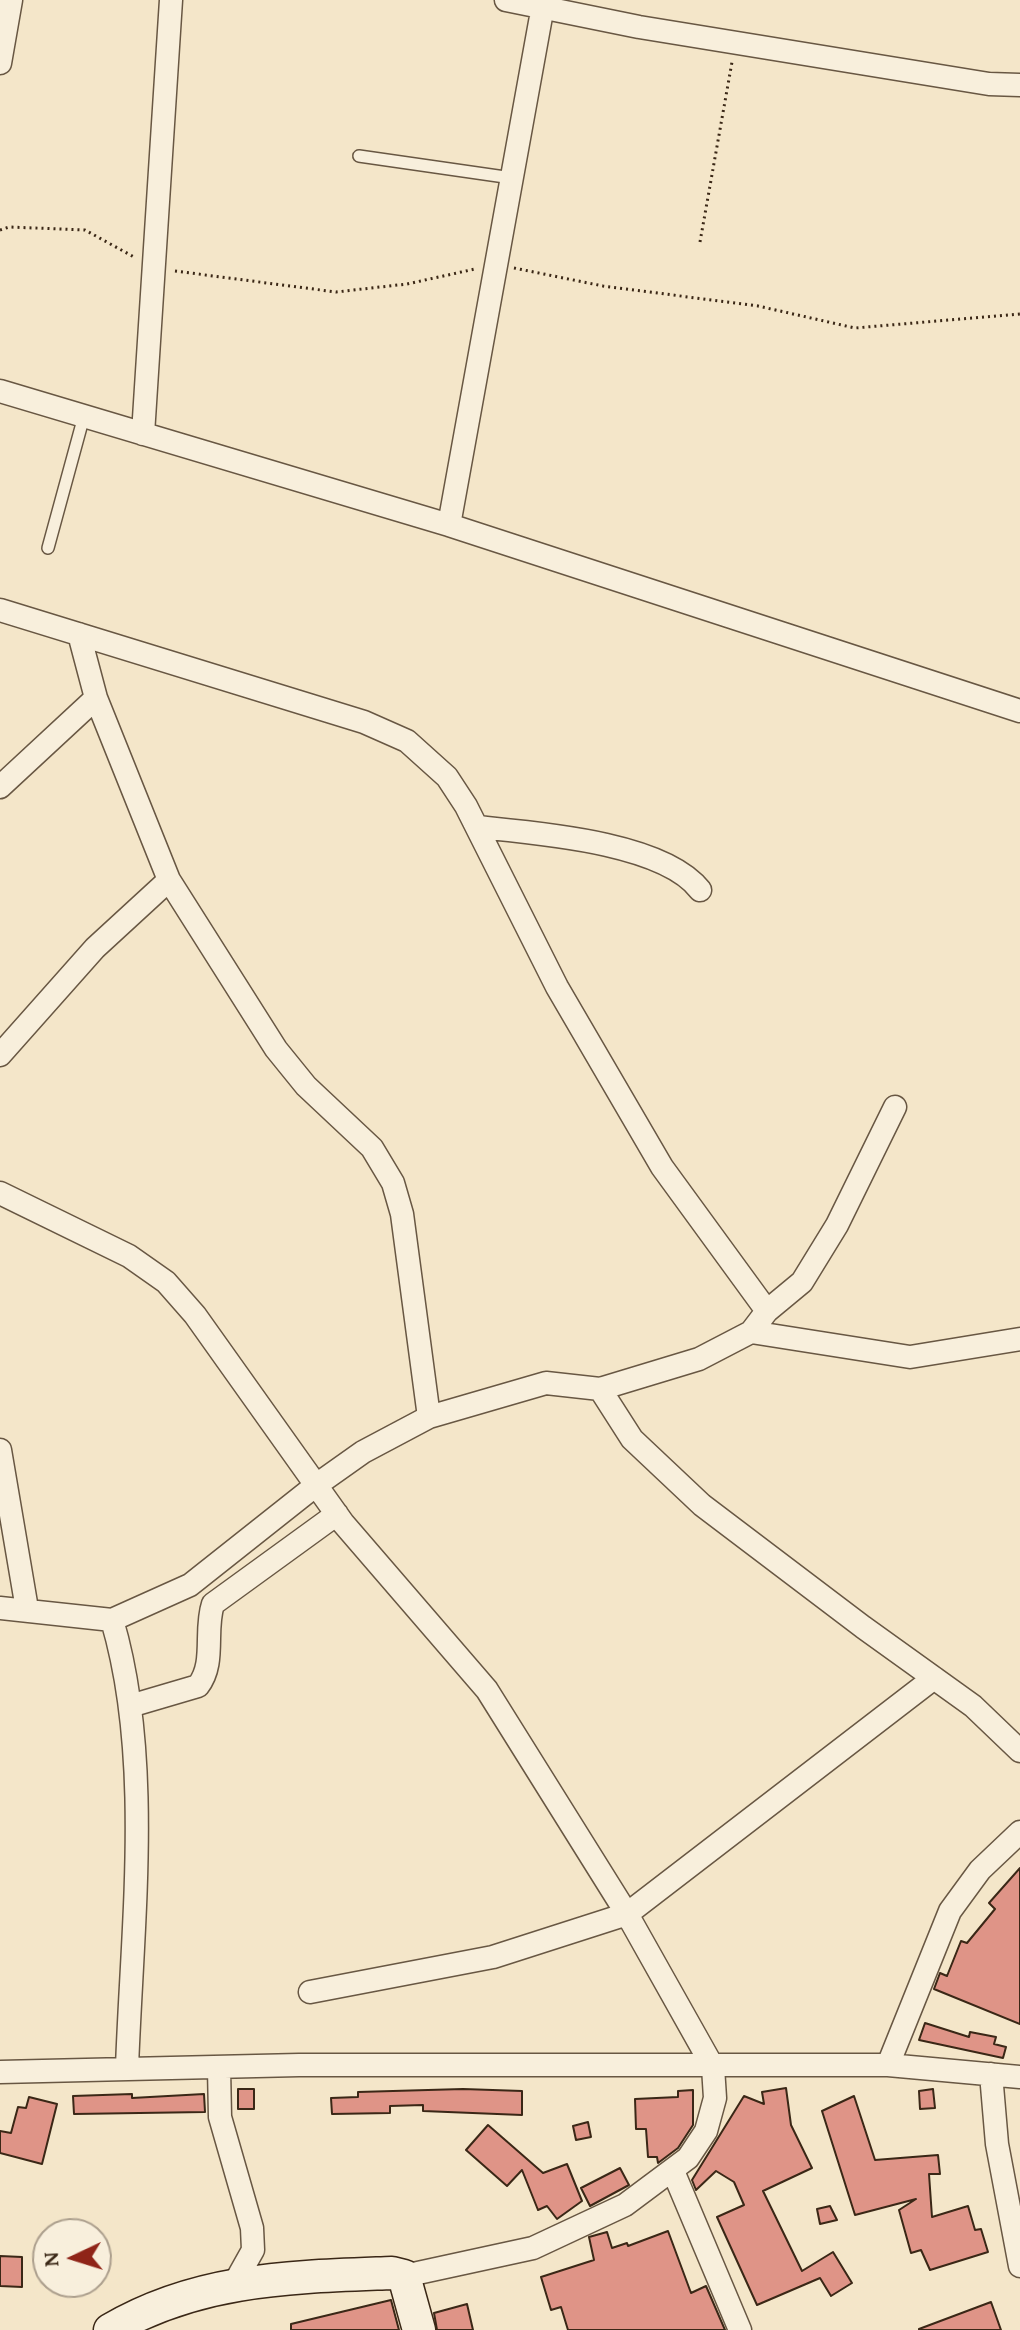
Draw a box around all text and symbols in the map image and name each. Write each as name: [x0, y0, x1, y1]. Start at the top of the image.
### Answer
north arrow: [32, 2218, 112, 2298]
text: N: [34, 2251, 67, 2268]

